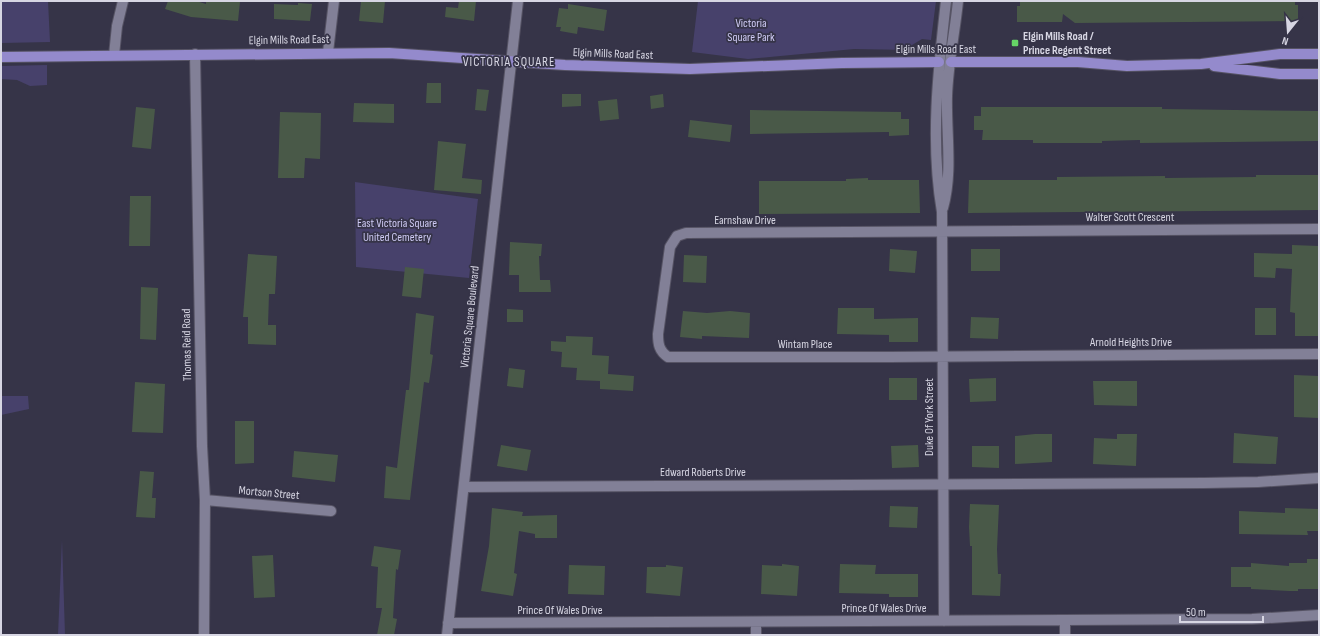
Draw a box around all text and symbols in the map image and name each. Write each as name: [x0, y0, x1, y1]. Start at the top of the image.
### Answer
north arrow: [1268, 12, 1308, 52]
park label: Victoria Square Park: [727, 16, 775, 45]
place label: Elgin Mills Road / Prince Regent Street: [1023, 29, 1111, 58]
street label: Elgin Mills Road East: [249, 32, 330, 48]
text: N: [1280, 34, 1290, 48]
marker: Elgin Mills Road / Prince Regent Street: [1010, 38, 1020, 48]
street label: Elgin Mills Road East: [896, 42, 977, 57]
street label: Elgin Mills Road East: [572, 45, 654, 63]
district label: VICTORIA SQUARE: [463, 54, 555, 70]
street label: Walter Scott Crescent: [1086, 210, 1175, 225]
street label: Earnshaw Drive: [714, 213, 776, 228]
park label: East Victoria Square United Cemetery: [357, 216, 437, 245]
street label: Victoria Square Boulevard: [457, 265, 483, 369]
street label: Thomas Reid Road: [179, 308, 195, 382]
street label: Arnold Heights Drive: [1089, 335, 1172, 350]
street label: Wintam Place: [778, 337, 832, 352]
street label: Duke Of York Street: [922, 378, 937, 456]
street label: Edward Roberts Drive: [660, 465, 746, 480]
street label: Mortson Street: [238, 483, 300, 503]
scale bar: [1180, 598, 1263, 624]
street label: Prince Of Wales Drive: [842, 601, 927, 616]
street label: Prince Of Wales Drive: [518, 603, 603, 618]
text: 50 m: [1186, 605, 1206, 620]

